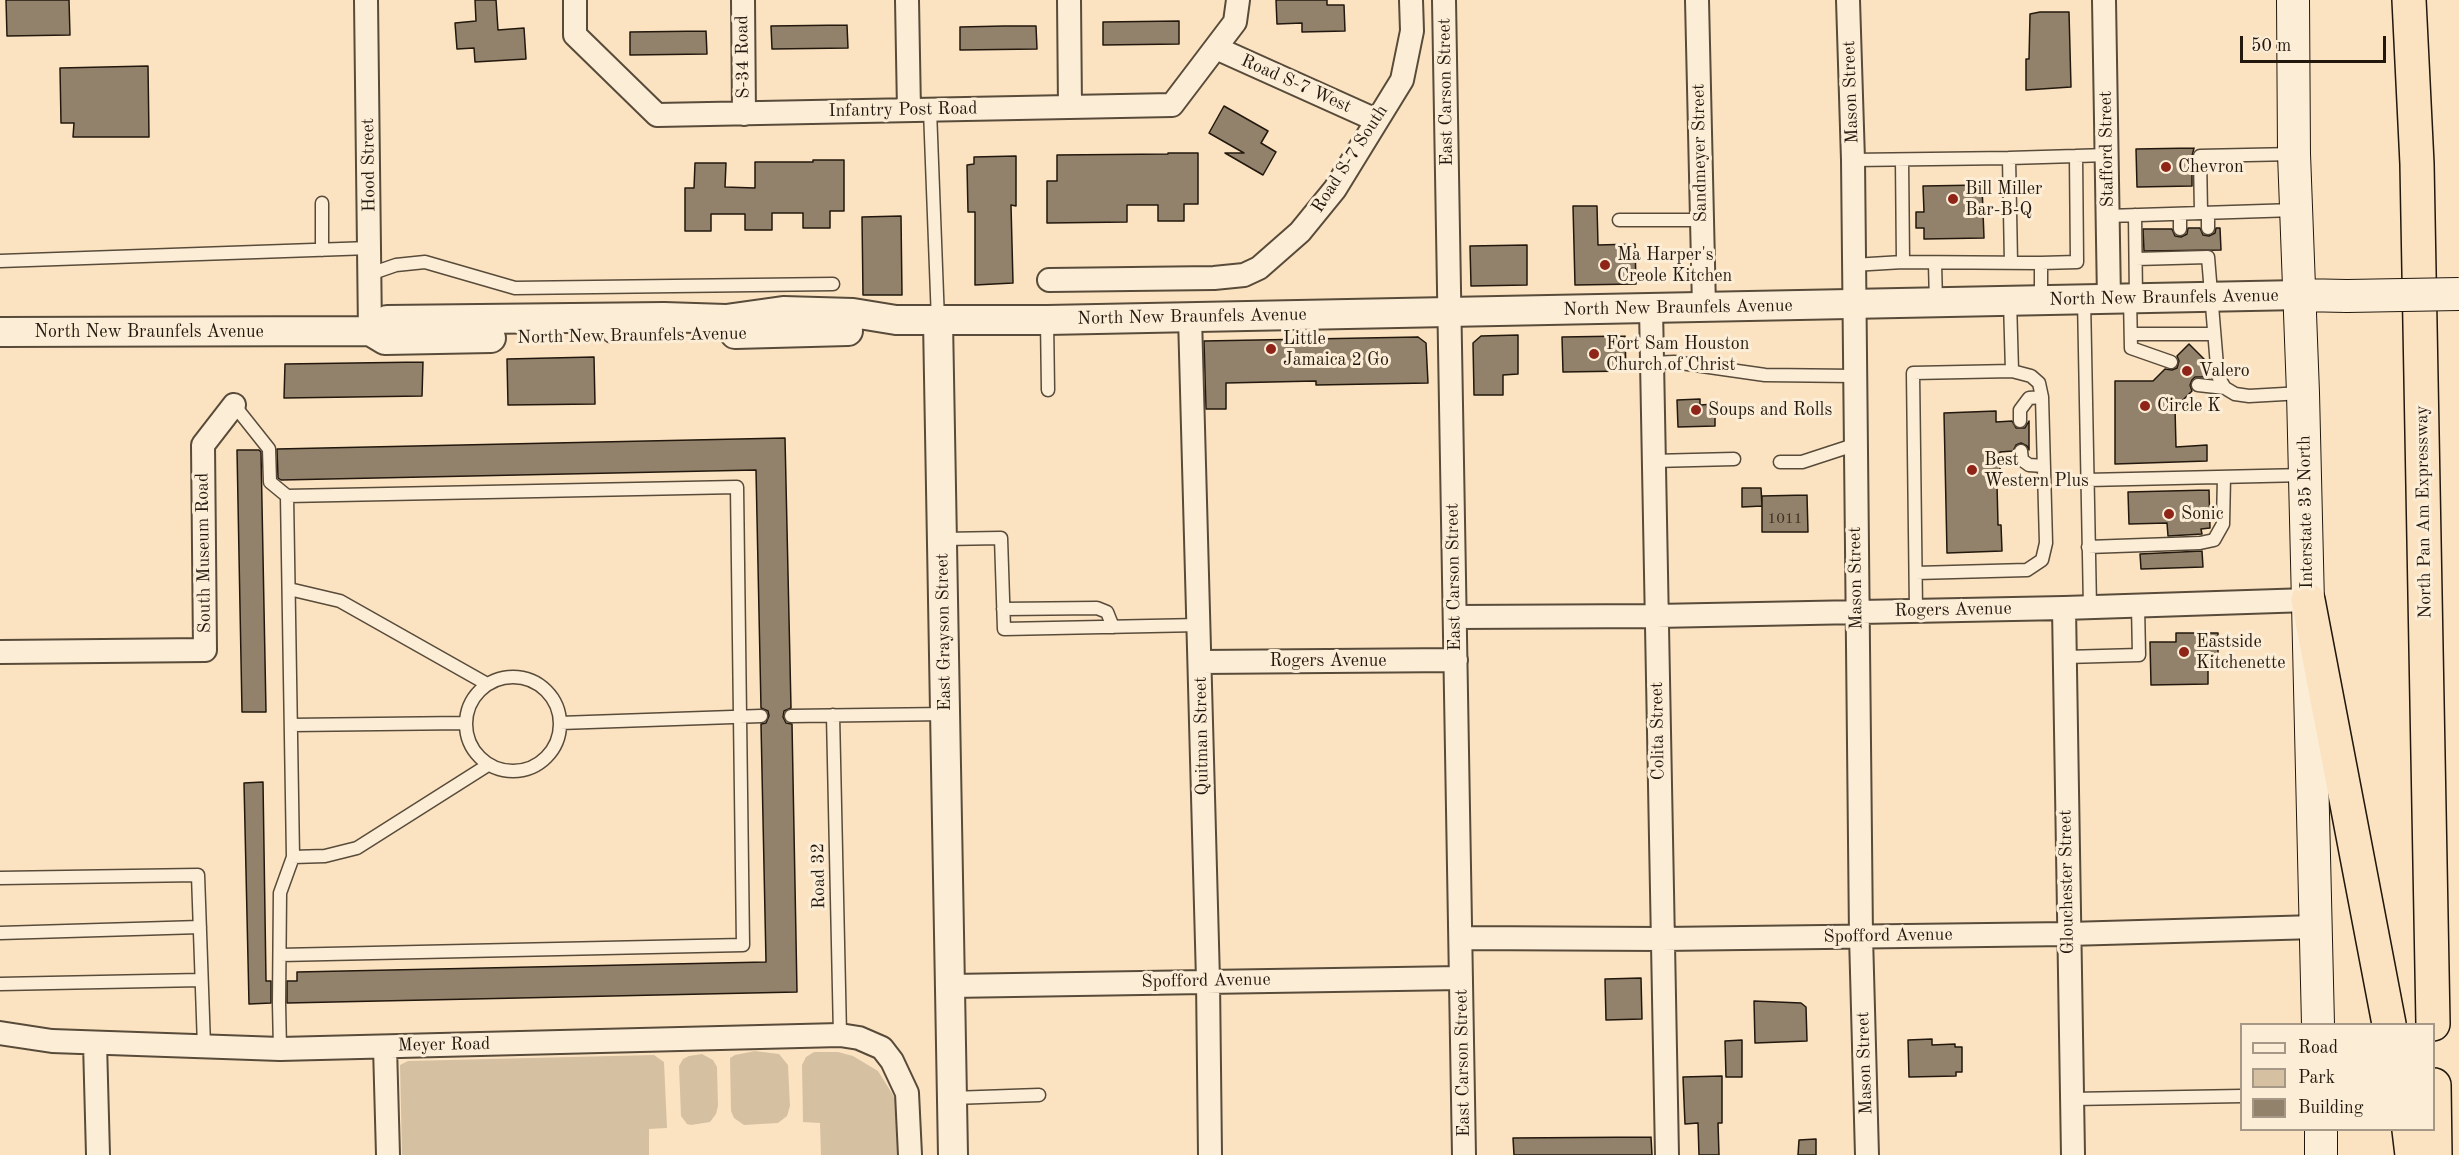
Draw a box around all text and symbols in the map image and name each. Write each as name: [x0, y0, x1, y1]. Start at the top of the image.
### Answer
street label: S-34 Road: [731, 15, 755, 99]
street label: East Carson Street: [1434, 18, 1458, 166]
scale bar: [2243, 24, 2388, 62]
text: 50 m: [2251, 37, 2291, 55]
street label: Mason Street: [1838, 40, 1864, 144]
street label: Road S-7 West: [1238, 50, 1354, 118]
street label: Sandmeyer Street: [1688, 83, 1712, 223]
street label: Stafford Street: [2095, 90, 2119, 208]
street label: Infantry Post Road: [828, 98, 978, 122]
street label: Road S-7 South: [1307, 101, 1393, 217]
street label: Hood Street: [357, 118, 381, 212]
place label: Chevron: [2178, 156, 2244, 178]
marker: Chevron: [2159, 160, 2173, 174]
place label: Bill Miller Bar-B-Q: [1965, 178, 2042, 220]
marker: Bill Miller Bar-B-Q: [1946, 192, 1960, 206]
place label: Ma Harper's Creole Kitchen: [1617, 244, 1732, 286]
marker: Ma Harper's Creole Kitchen: [1598, 258, 1612, 272]
street label: North New Braunfels Avenue: [2049, 285, 2279, 311]
street label: North New Braunfels Avenue: [1563, 295, 1793, 321]
street label: North New Braunfels Avenue: [1077, 304, 1307, 330]
street label: North New Braunfels Avenue: [34, 321, 264, 343]
street label: North New Braunfels Avenue: [517, 323, 747, 349]
place label: Little Jamaica 2 Go: [1283, 328, 1389, 370]
place label: Fort Sam Houston Church of Christ: [1606, 333, 1749, 376]
marker: Little Jamaica 2 Go: [1264, 342, 1278, 356]
marker: Fort Sam Houston Church of Christ: [1587, 347, 1601, 361]
place label: Valero: [2199, 360, 2250, 382]
marker: Valero: [2180, 364, 2194, 378]
place label: Circle K: [2157, 395, 2221, 417]
place label: Soups and Rolls: [1708, 399, 1832, 421]
marker: Circle K: [2138, 399, 2152, 413]
marker: Soups and Rolls: [1689, 403, 1703, 417]
street label: North Pan Am Expressway: [2411, 405, 2437, 619]
street label: Interstate 35 North: [2294, 435, 2318, 589]
place label: Best Western Plus: [1984, 449, 2089, 492]
marker: Best Western Plus: [1965, 463, 1979, 477]
street label: South Museum Road: [192, 472, 216, 634]
street label: East Carson Street: [1442, 503, 1466, 651]
place label: Sonic: [2181, 503, 2224, 525]
marker: Sonic: [2162, 507, 2176, 521]
house number: 1011: [1768, 510, 1802, 528]
street label: Mason Street: [1844, 526, 1868, 630]
street label: East Grayson Street: [932, 553, 956, 711]
street label: Rogers Avenue: [1894, 598, 2012, 622]
place label: Eastside Kitchenette: [2196, 631, 2286, 674]
marker: Eastside Kitchenette: [2177, 645, 2191, 659]
street label: Rogers Avenue: [1269, 650, 1387, 672]
street label: Quitman Street: [1190, 676, 1214, 796]
street label: Colita Street: [1646, 681, 1670, 781]
street label: Glouchester Street: [2055, 809, 2079, 955]
street label: Road 32: [808, 843, 830, 909]
street label: Spofford Avenue: [1823, 924, 1953, 948]
street label: Spofford Avenue: [1141, 969, 1271, 993]
street label: East Carson Street: [1451, 989, 1475, 1137]
street label: Mason Street: [1852, 1011, 1878, 1115]
legend: [2240, 1023, 2435, 1131]
street label: Meyer Road: [397, 1033, 491, 1057]
text: Road: [2298, 1039, 2338, 1057]
text: Park: [2298, 1069, 2335, 1087]
text: Building: [2298, 1099, 2363, 1117]

